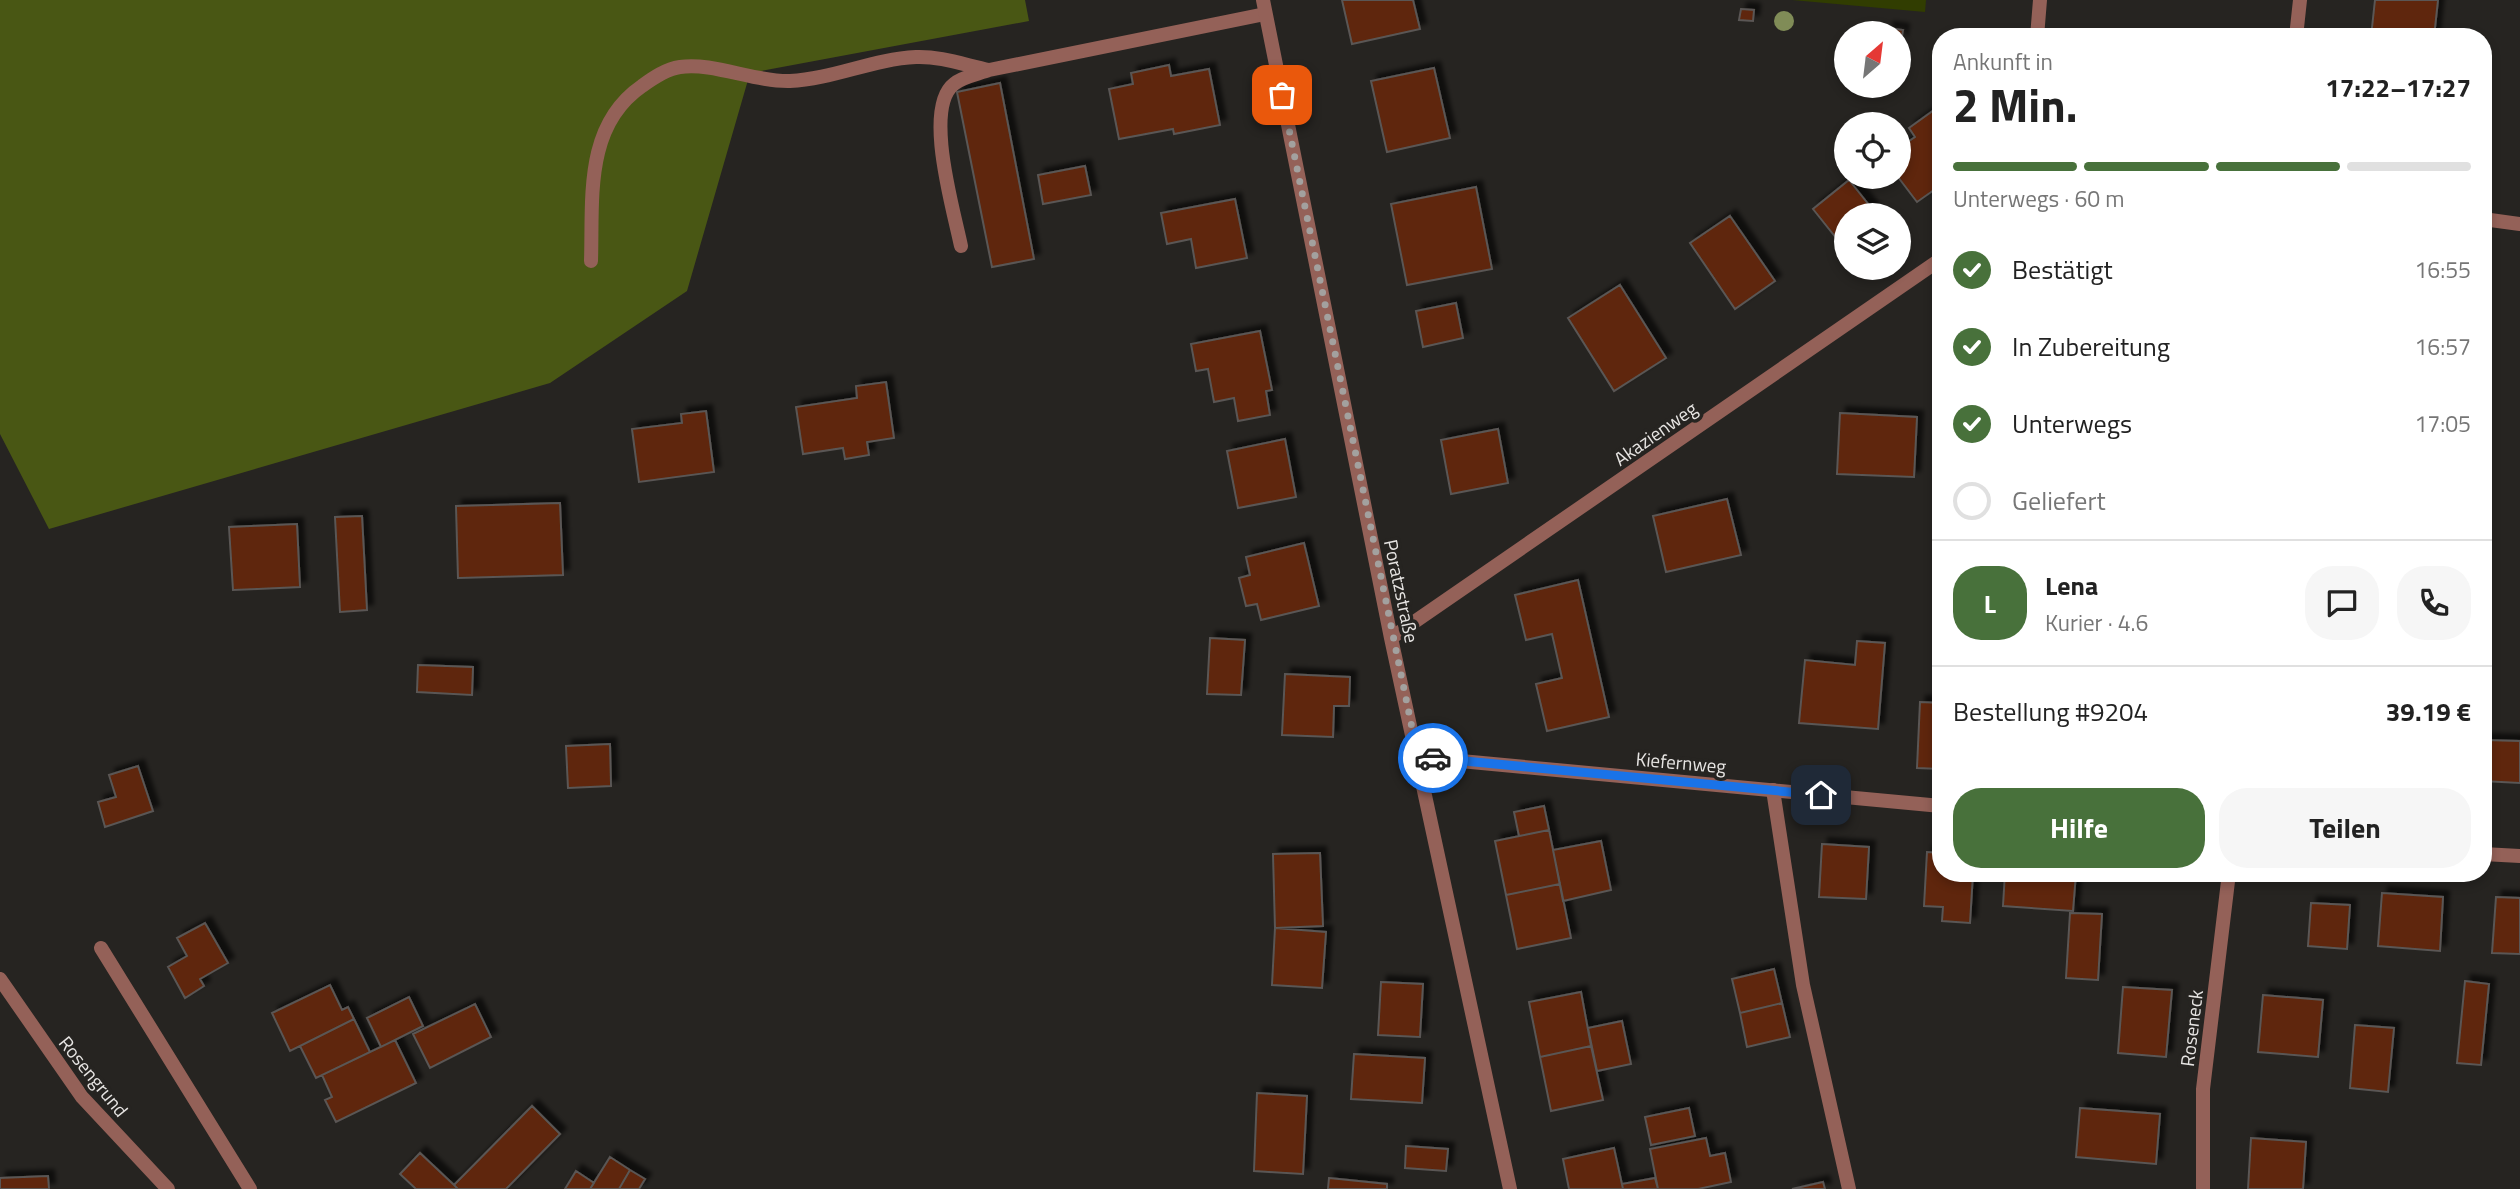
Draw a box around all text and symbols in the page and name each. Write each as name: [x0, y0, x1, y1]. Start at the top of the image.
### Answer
north arrow: [1834, 21, 1911, 98]
map controls: [1834, 21, 1911, 280]
text: Ankunft in: [1953, 44, 2053, 79]
pin: [1252, 65, 1312, 125]
text: 17:22–17:27: [2325, 68, 2471, 107]
text: 2 Min.: [1953, 70, 2077, 140]
icon: bag: [1263, 76, 1301, 114]
button: locate: [1834, 112, 1911, 189]
text: Unterwegs · 60 m: [1953, 181, 2124, 216]
button: layers: [1834, 203, 1911, 280]
text: Bestätigt: [2012, 250, 2113, 289]
icon: check: [1953, 251, 1991, 289]
text: 16:55: [2414, 252, 2471, 287]
text: In Zubereitung: [2012, 327, 2170, 366]
icon: check: [1953, 328, 1991, 366]
text: 16:57: [2414, 329, 2471, 364]
street label: Akazienweg: [1607, 393, 1703, 472]
text: Unterwegs: [2012, 404, 2132, 443]
icon: check: [1953, 405, 1991, 443]
text: 17:05: [2414, 406, 2471, 441]
text: Geliefert: [2012, 481, 2106, 520]
street label: Poratzstraße: [1377, 537, 1427, 645]
text: Lena: [2045, 566, 2098, 605]
button: chat: [2305, 566, 2379, 640]
button: phone: [2397, 566, 2471, 640]
text: L: [1984, 584, 1996, 623]
text: Kurier · 4.6: [2045, 605, 2148, 640]
text: Bestellung #9204: [1953, 692, 2148, 731]
text: 39.19 €: [2386, 692, 2471, 731]
courier: [1398, 723, 1468, 793]
icon: car: [1414, 739, 1452, 777]
street label: Kiefernweg: [1635, 744, 1728, 780]
pin: [1791, 765, 1851, 825]
icon: home: [1802, 776, 1840, 814]
button: Hilfe: [1953, 788, 2205, 868]
button: Teilen: [2219, 788, 2471, 868]
street label: Roseneck: [2172, 988, 2210, 1068]
street label: Rosengrund: [52, 1029, 136, 1123]

